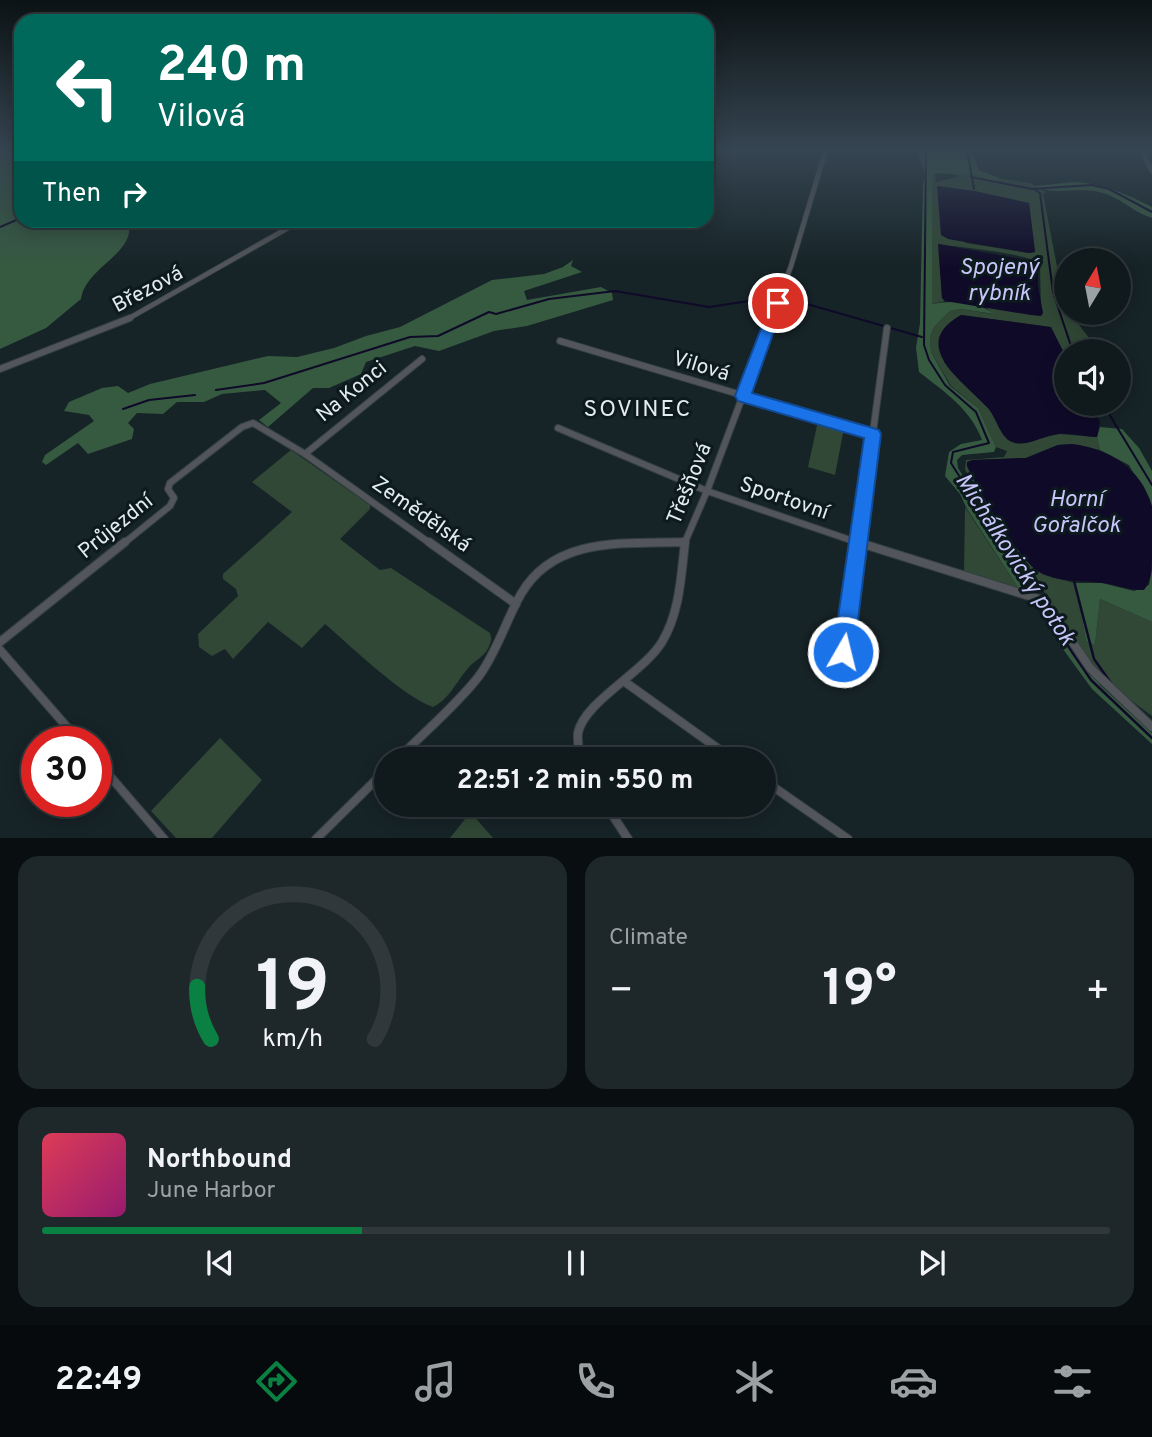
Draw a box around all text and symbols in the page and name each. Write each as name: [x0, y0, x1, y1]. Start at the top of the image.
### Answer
text: 240 m: [157, 37, 306, 99]
icon: left: [42, 42, 133, 133]
text: Vilová: [157, 98, 245, 138]
icon: right: [115, 175, 153, 213]
text: Then: [42, 178, 101, 211]
north arrow: [1054, 248, 1130, 326]
map controls: [1054, 248, 1131, 416]
water label: Spojený rybník: [959, 254, 1041, 309]
street label: Březová: [108, 260, 188, 320]
pin: [748, 273, 808, 333]
icon: arrive: [759, 284, 797, 322]
button: sound: [1054, 339, 1131, 416]
street label: Vilová: [669, 346, 733, 388]
street label: Na Konci: [311, 355, 393, 429]
district label: SOVINEC: [584, 396, 692, 425]
street label: Třešňová: [661, 439, 719, 529]
water label: Michálkovický potok: [947, 468, 1081, 652]
street label: Zemědělská: [366, 471, 476, 559]
street label: Sportovní: [736, 471, 834, 527]
water label: Horní Gořalčok: [1032, 486, 1121, 541]
street label: Průjezdní: [73, 487, 160, 565]
position arrow: [806, 615, 880, 689]
speed limit sign: 30: [21, 726, 112, 817]
text: 22:51 · 2 min · 550 m: [457, 765, 693, 798]
text: Climate: [609, 924, 688, 953]
text: 19: [256, 945, 329, 1037]
text: 19°: [822, 958, 897, 1024]
text: −: [609, 968, 634, 1017]
text: +: [1085, 968, 1110, 1017]
text: km/h: [262, 1023, 323, 1055]
text: Northbound: [147, 1144, 292, 1177]
text: June Harbor: [147, 1177, 275, 1206]
icon: previous: [201, 1244, 239, 1282]
icon: pause: [557, 1244, 595, 1282]
icon: next: [913, 1244, 951, 1282]
icon: directions: [252, 1357, 301, 1406]
icon: music: [411, 1357, 460, 1406]
icon: phone: [571, 1357, 620, 1406]
icon: climate: [730, 1357, 779, 1406]
icon: car: [889, 1357, 938, 1406]
icon: filters: [1048, 1357, 1097, 1406]
text: 22:49: [55, 1361, 142, 1401]

